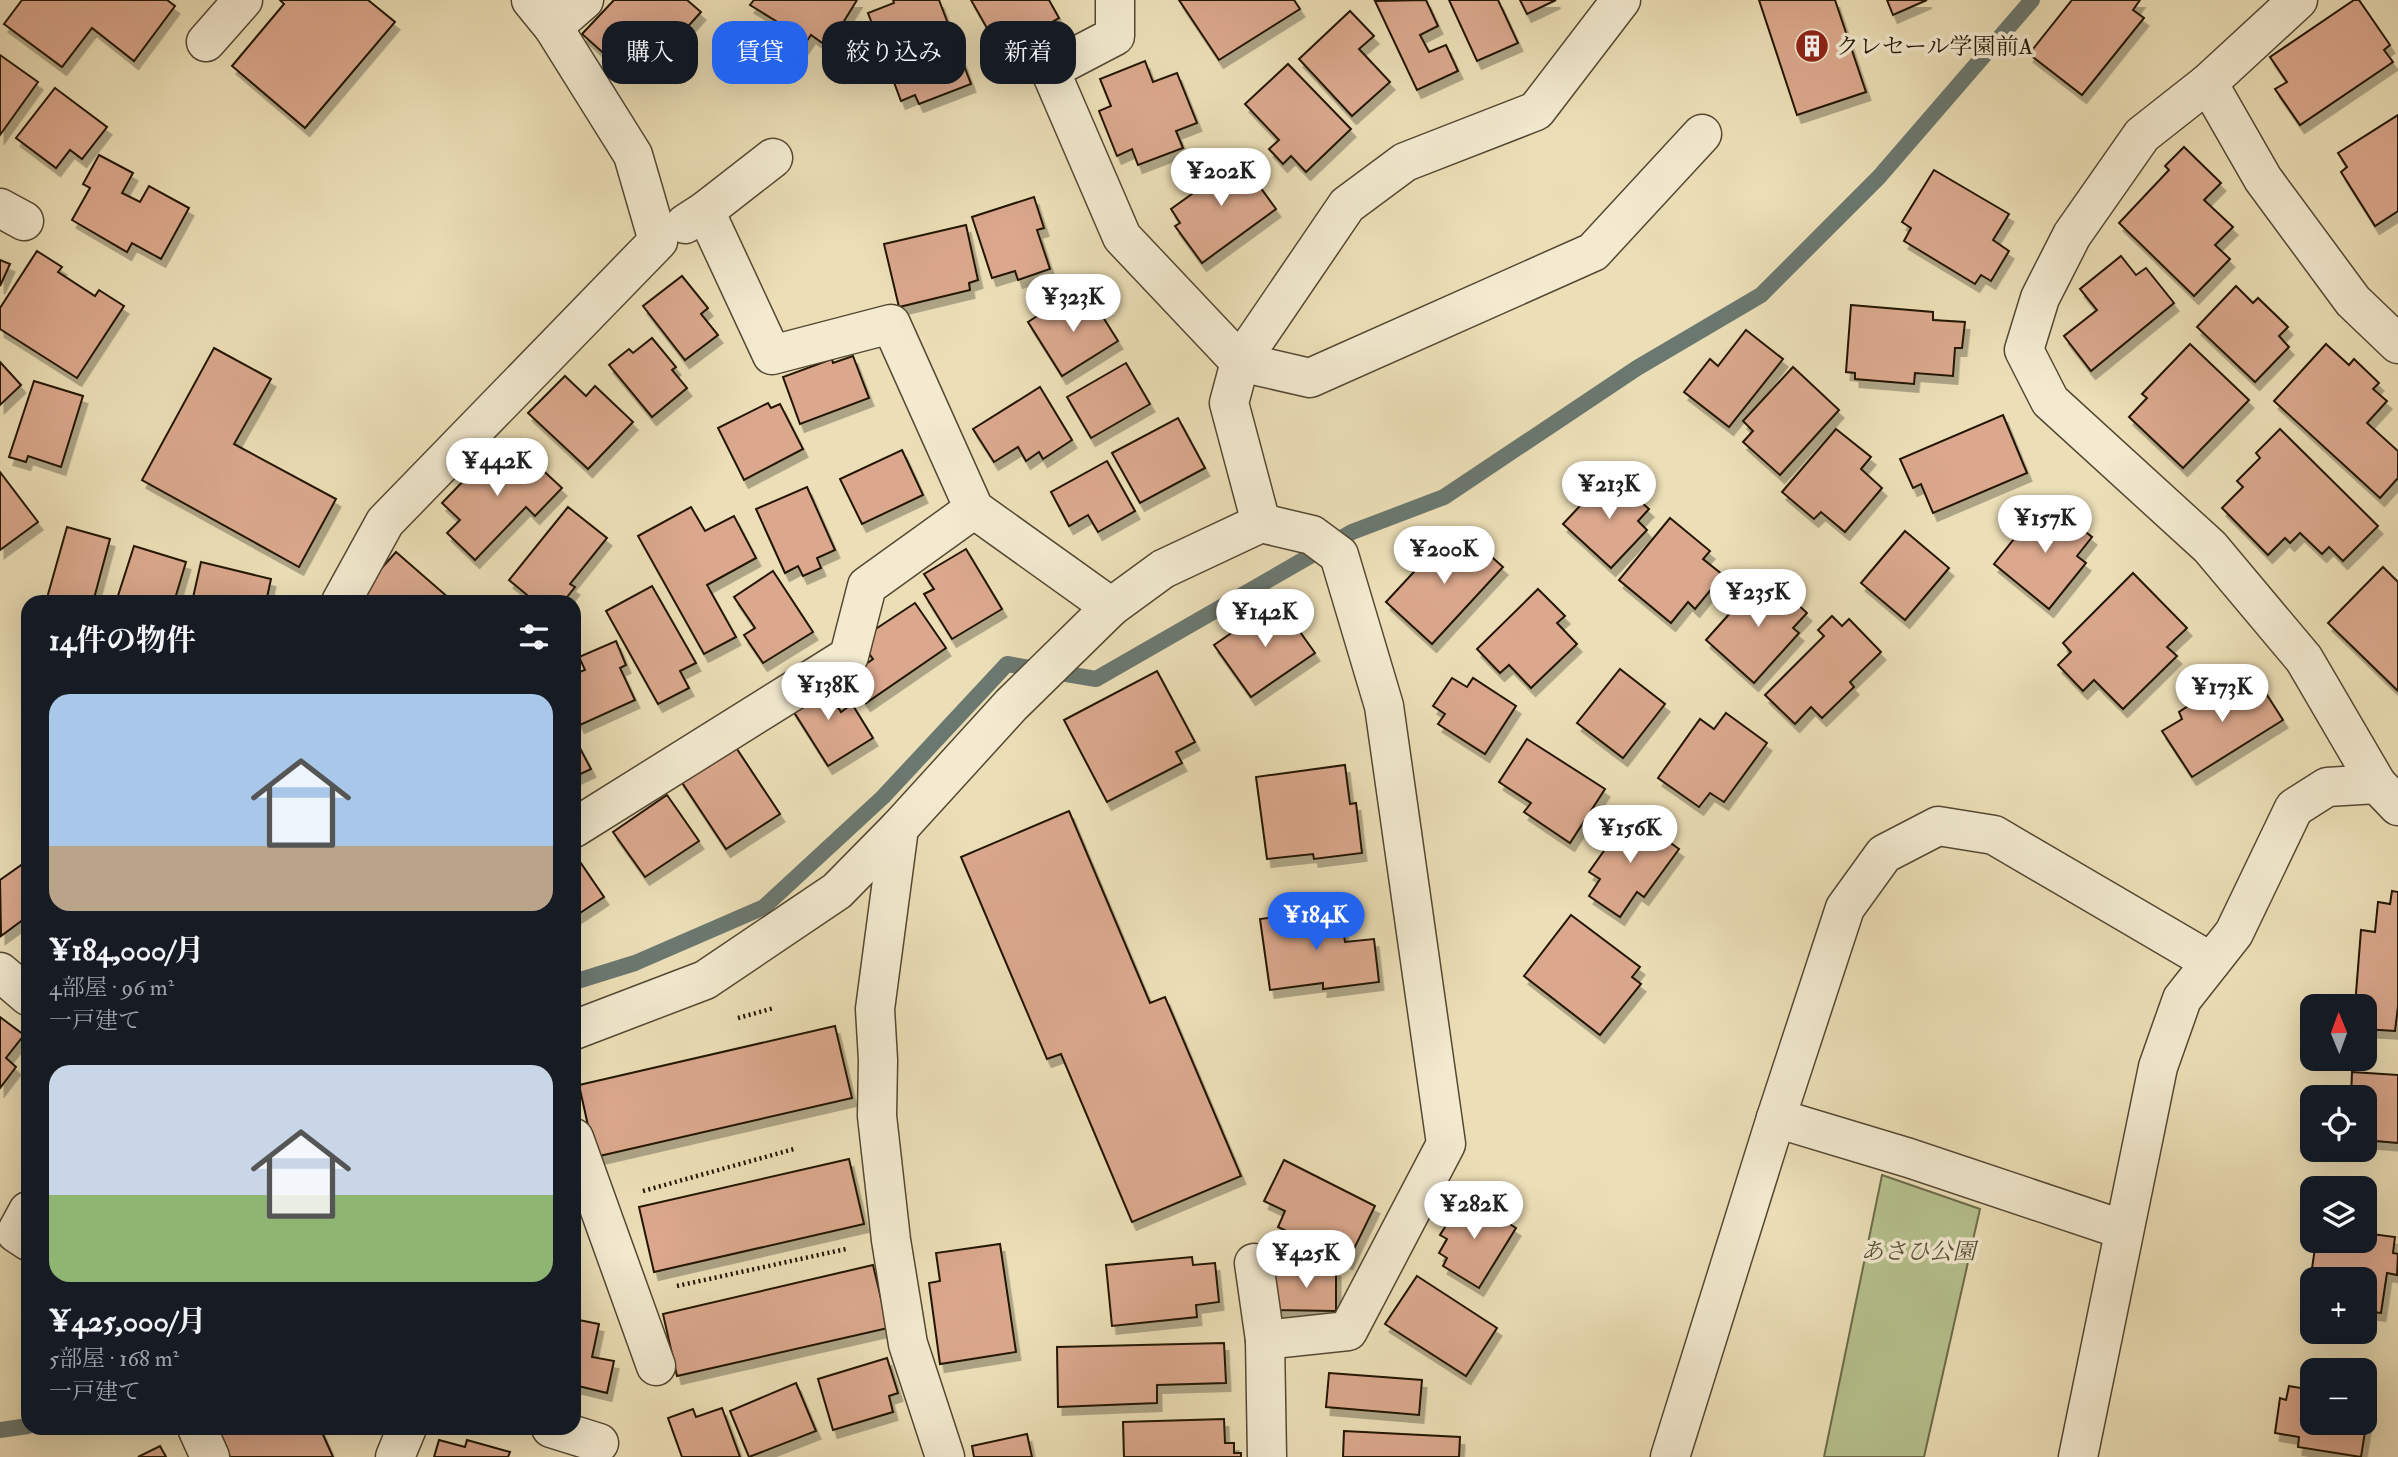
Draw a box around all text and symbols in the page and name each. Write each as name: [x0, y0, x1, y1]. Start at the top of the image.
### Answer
chip: 購入: [602, 21, 698, 84]
chip: 賃貸: [712, 21, 808, 84]
chip: 絞り込み: [822, 21, 966, 84]
chip: 新着: [980, 21, 1076, 84]
building icon: クレセール学園前A: [1793, 27, 1831, 65]
place label: クレセール学園前A: [1836, 32, 2034, 61]
pin: ¥202K: [1172, 148, 1270, 208]
text: ¥202K: [1187, 156, 1255, 185]
pin: ¥323K: [1024, 274, 1122, 334]
text: ¥323K: [1042, 282, 1104, 311]
pin: ¥442K: [448, 438, 546, 498]
text: ¥442K: [462, 446, 532, 475]
pin: ¥213K: [1560, 462, 1658, 521]
text: ¥213K: [1578, 469, 1640, 498]
pin: ¥157K: [1996, 496, 2094, 555]
text: ¥157K: [2014, 503, 2076, 532]
pin: ¥200K: [1395, 526, 1493, 586]
text: ¥200K: [1410, 534, 1478, 563]
pin: ¥235K: [1709, 570, 1807, 629]
text: ¥235K: [1726, 577, 1790, 606]
pin: ¥142K: [1216, 590, 1314, 649]
text: ¥142K: [1232, 597, 1298, 626]
icon: filters: [515, 618, 553, 656]
text: 14件の物件: [49, 622, 196, 659]
pin: ¥138K: [779, 662, 877, 722]
pin: ¥173K: [2173, 664, 2271, 724]
text: ¥138K: [797, 670, 859, 699]
text: ¥173K: [2192, 672, 2252, 701]
icon: home: [238, 740, 364, 866]
pin: ¥156K: [1581, 806, 1679, 865]
text: ¥156K: [1598, 813, 1662, 842]
pin: ¥184K: [1267, 892, 1365, 952]
text: ¥184K: [1284, 900, 1348, 929]
text: ¥184,000/月: [49, 932, 204, 969]
text: 4部屋 · 96 m²: [49, 973, 174, 1002]
north arrow: [2300, 994, 2376, 1071]
map controls: [2300, 994, 2377, 1435]
text: 一戸建て: [49, 1006, 141, 1035]
button: locate: [2300, 1085, 2377, 1162]
icon: home: [238, 1111, 364, 1237]
button: layers: [2300, 1176, 2377, 1253]
pin: ¥282K: [1425, 1182, 1523, 1241]
text: ¥282K: [1440, 1189, 1508, 1218]
pin: ¥425K: [1257, 1230, 1355, 1290]
park label: あさひ公園: [1861, 1237, 1980, 1266]
text: ¥425K: [1272, 1238, 1340, 1267]
button: +: [2300, 1267, 2377, 1344]
text: ¥425,000/月: [49, 1303, 207, 1340]
text: 5部屋 · 168 m²: [49, 1344, 179, 1373]
button: −: [2300, 1358, 2377, 1435]
text: 一戸建て: [49, 1377, 141, 1406]

